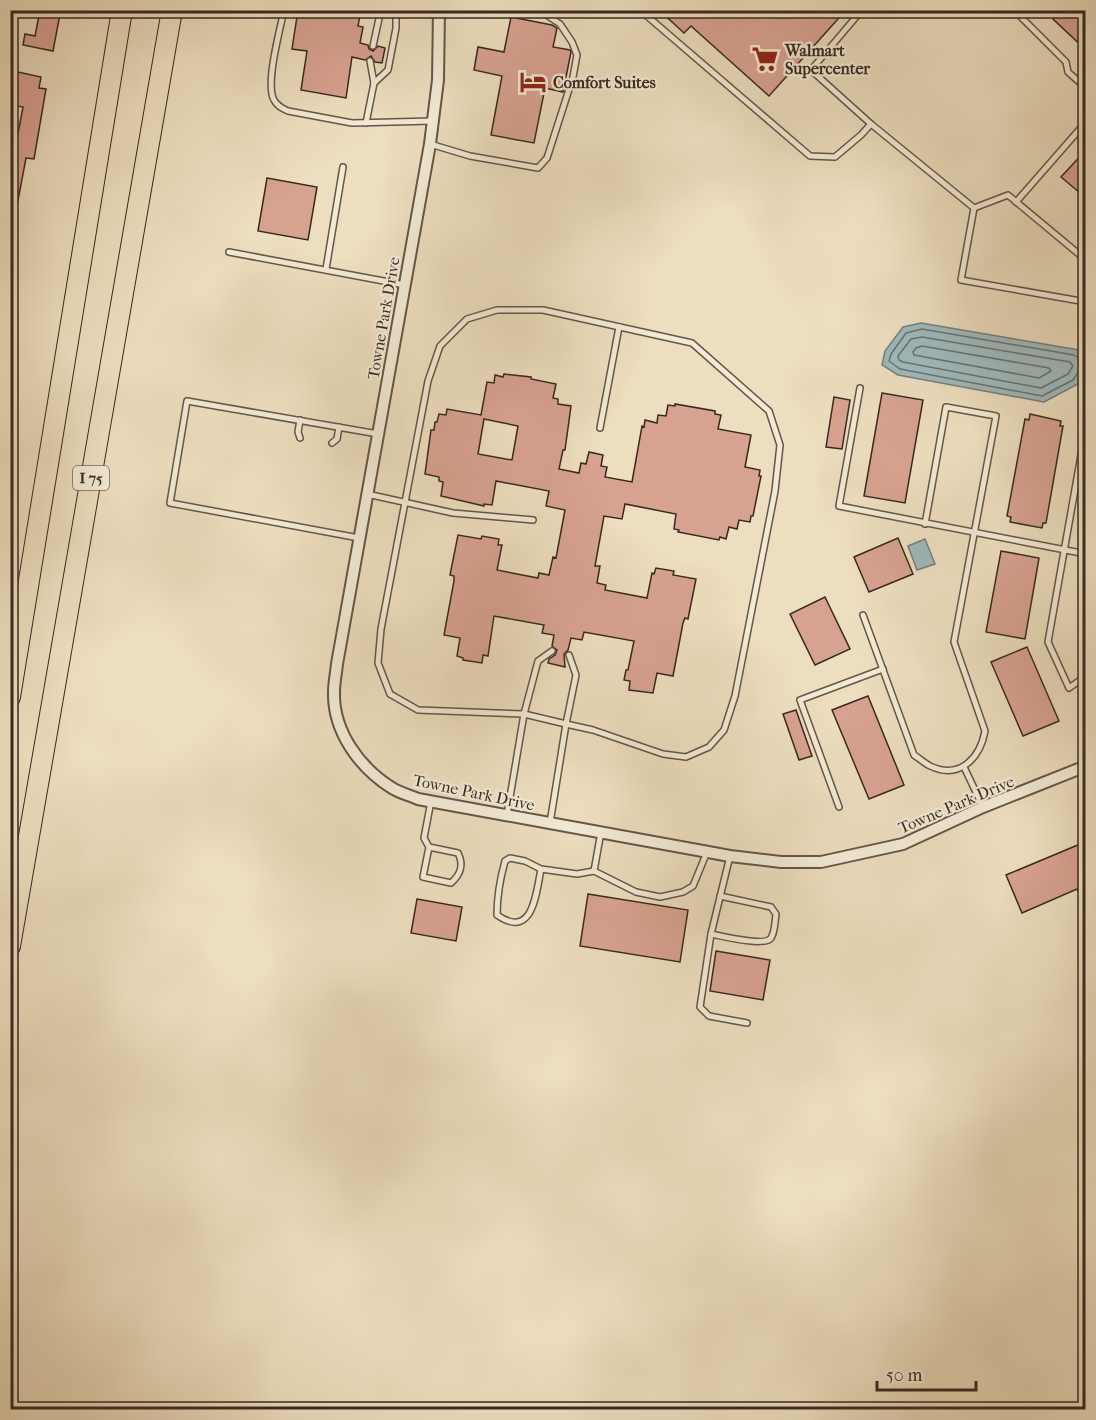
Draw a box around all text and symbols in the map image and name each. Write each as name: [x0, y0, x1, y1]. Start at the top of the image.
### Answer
place label: Walmart Supercenter: [784, 41, 871, 79]
supermarket icon: Walmart Supercenter: [750, 44, 780, 74]
hotel icon: Comfort Suites: [518, 67, 548, 97]
place label: Comfort Suites: [553, 73, 656, 92]
street label: Towne Park Drive: [363, 255, 404, 381]
road number: I 75: [73, 466, 109, 490]
street label: Towne Park Drive: [411, 770, 537, 815]
street label: Towne Park Drive: [895, 771, 1017, 837]
scale bar: [877, 1354, 976, 1392]
text: 50 m: [886, 1365, 923, 1386]

